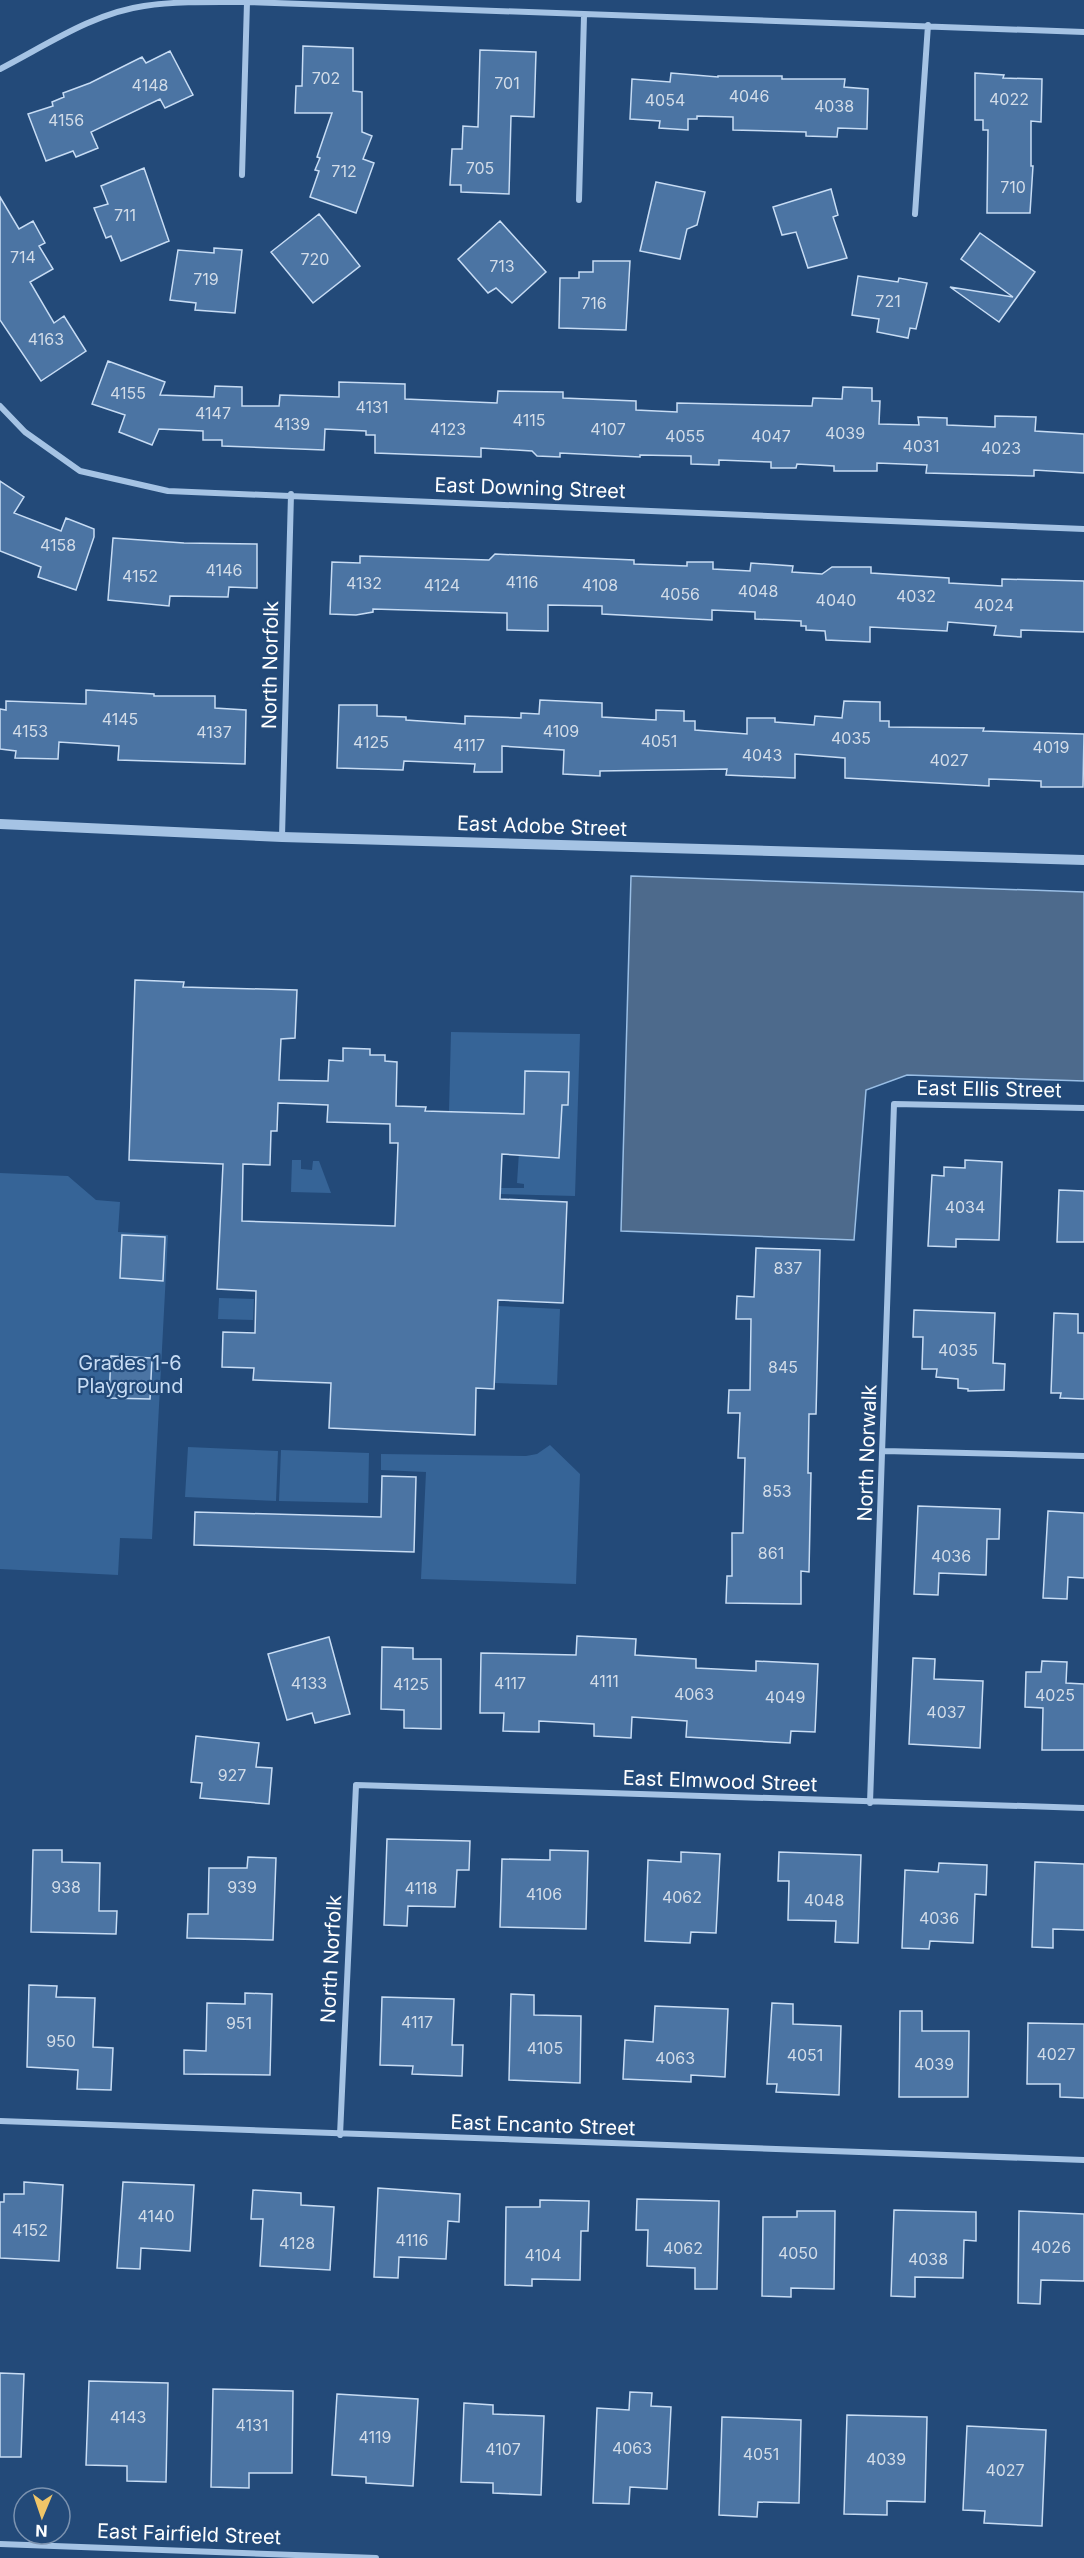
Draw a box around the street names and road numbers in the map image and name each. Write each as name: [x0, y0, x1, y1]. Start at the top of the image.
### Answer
street label: East Downing Street: [434, 473, 626, 503]
street label: North Norfolk: [257, 601, 283, 729]
street label: East Adobe Street: [457, 811, 628, 841]
street label: East Ellis Street: [916, 1076, 1062, 1102]
street label: North Norwalk: [853, 1384, 881, 1522]
street label: East Elmwood Street: [622, 1766, 818, 1796]
street label: North Norfolk: [316, 1894, 346, 2024]
street label: East Encanto Street: [450, 2110, 636, 2140]
street label: East Fairfield Street: [96, 2519, 282, 2549]

